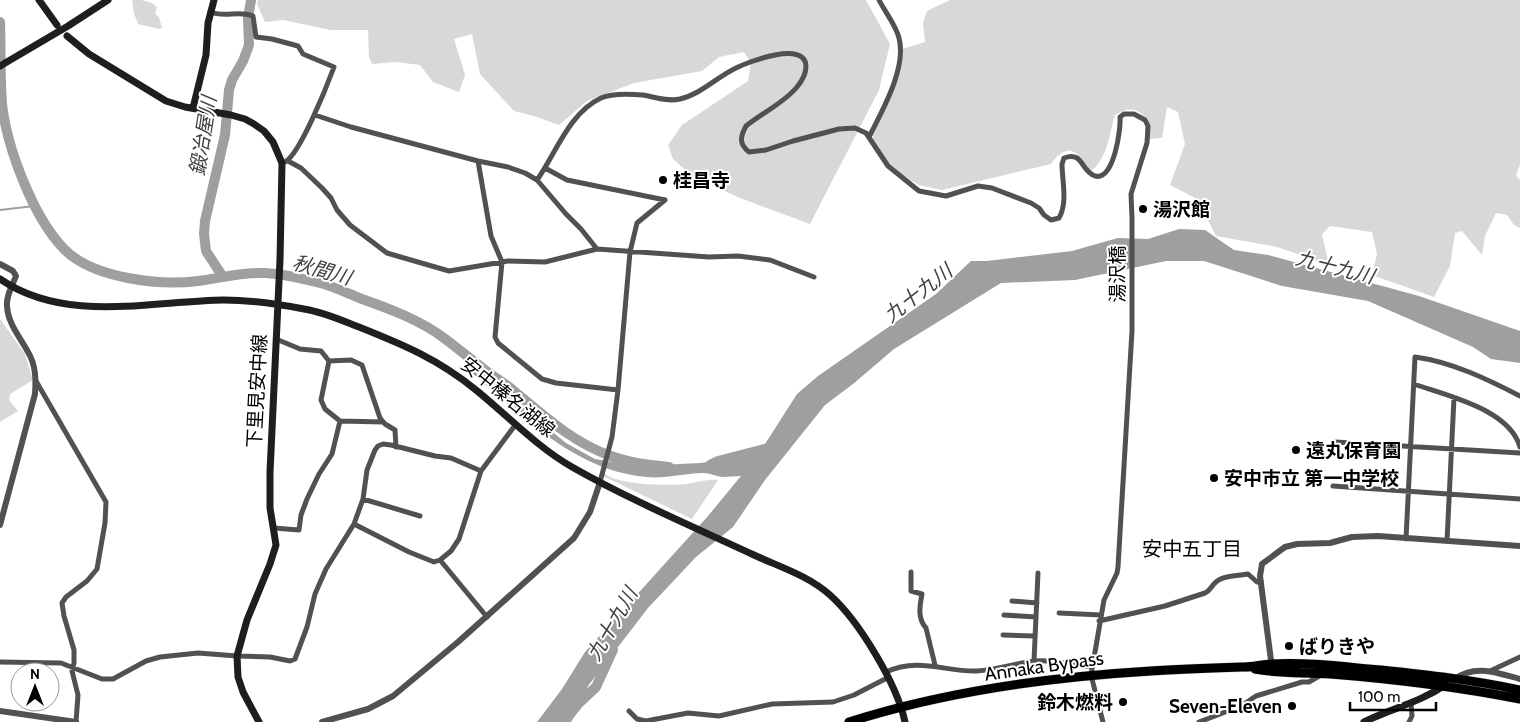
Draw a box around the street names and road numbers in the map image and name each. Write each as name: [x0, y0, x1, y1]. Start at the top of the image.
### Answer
street label: 湯沢橋: [1106, 245, 1129, 303]
street label: 下里見安中線: [243, 333, 271, 449]
street label: 安中榛名湖線: [456, 352, 560, 442]
street label: Annaka Bypass: [983, 646, 1105, 686]

